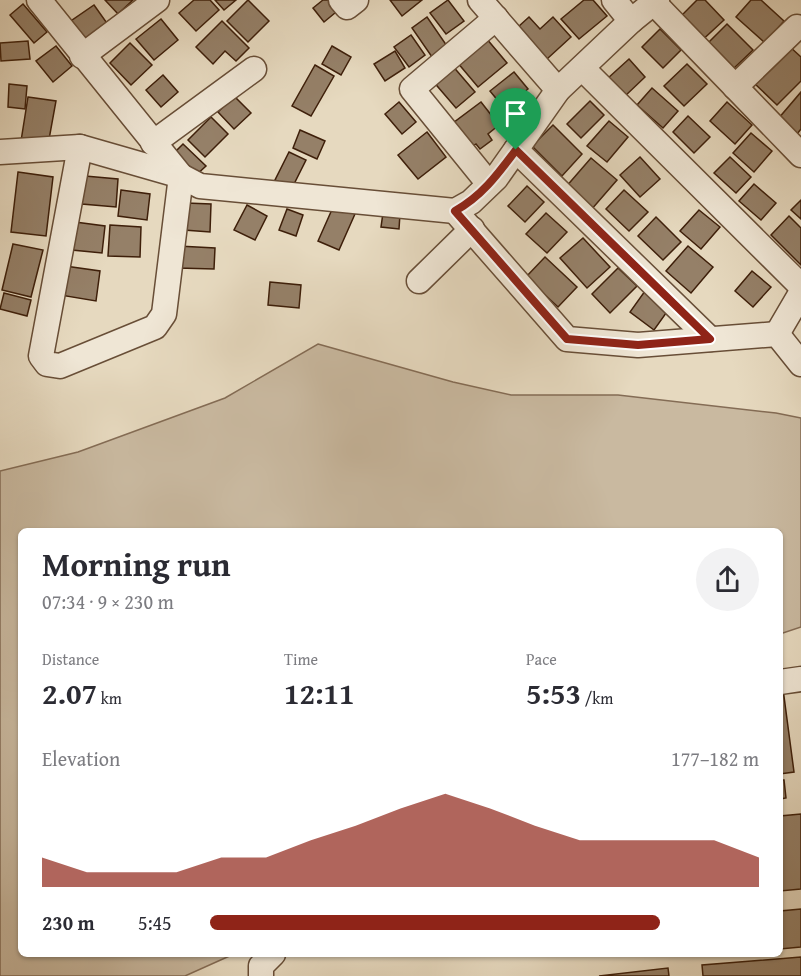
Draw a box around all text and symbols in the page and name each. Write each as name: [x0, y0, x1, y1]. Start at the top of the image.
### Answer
pin: [490, 88, 541, 150]
icon: arrive: [499, 97, 532, 130]
text: Morning run: [42, 540, 231, 588]
button: share: [696, 548, 759, 611]
text: 07:34 · 9 × 230 m: [42, 587, 174, 616]
text: Distance: [42, 647, 99, 671]
text: Time: [284, 647, 318, 671]
text: Pace: [526, 647, 557, 671]
text: 2.07: [42, 671, 97, 715]
text: 12:11: [284, 671, 355, 715]
text: 5:53: [526, 671, 581, 715]
text: km: [97, 686, 122, 710]
text: /km: [581, 686, 613, 710]
text: Elevation: [42, 744, 120, 773]
text: 177–182 m: [671, 744, 759, 773]
text: 230 m: [42, 908, 95, 937]
text: 5:45: [138, 908, 172, 937]

